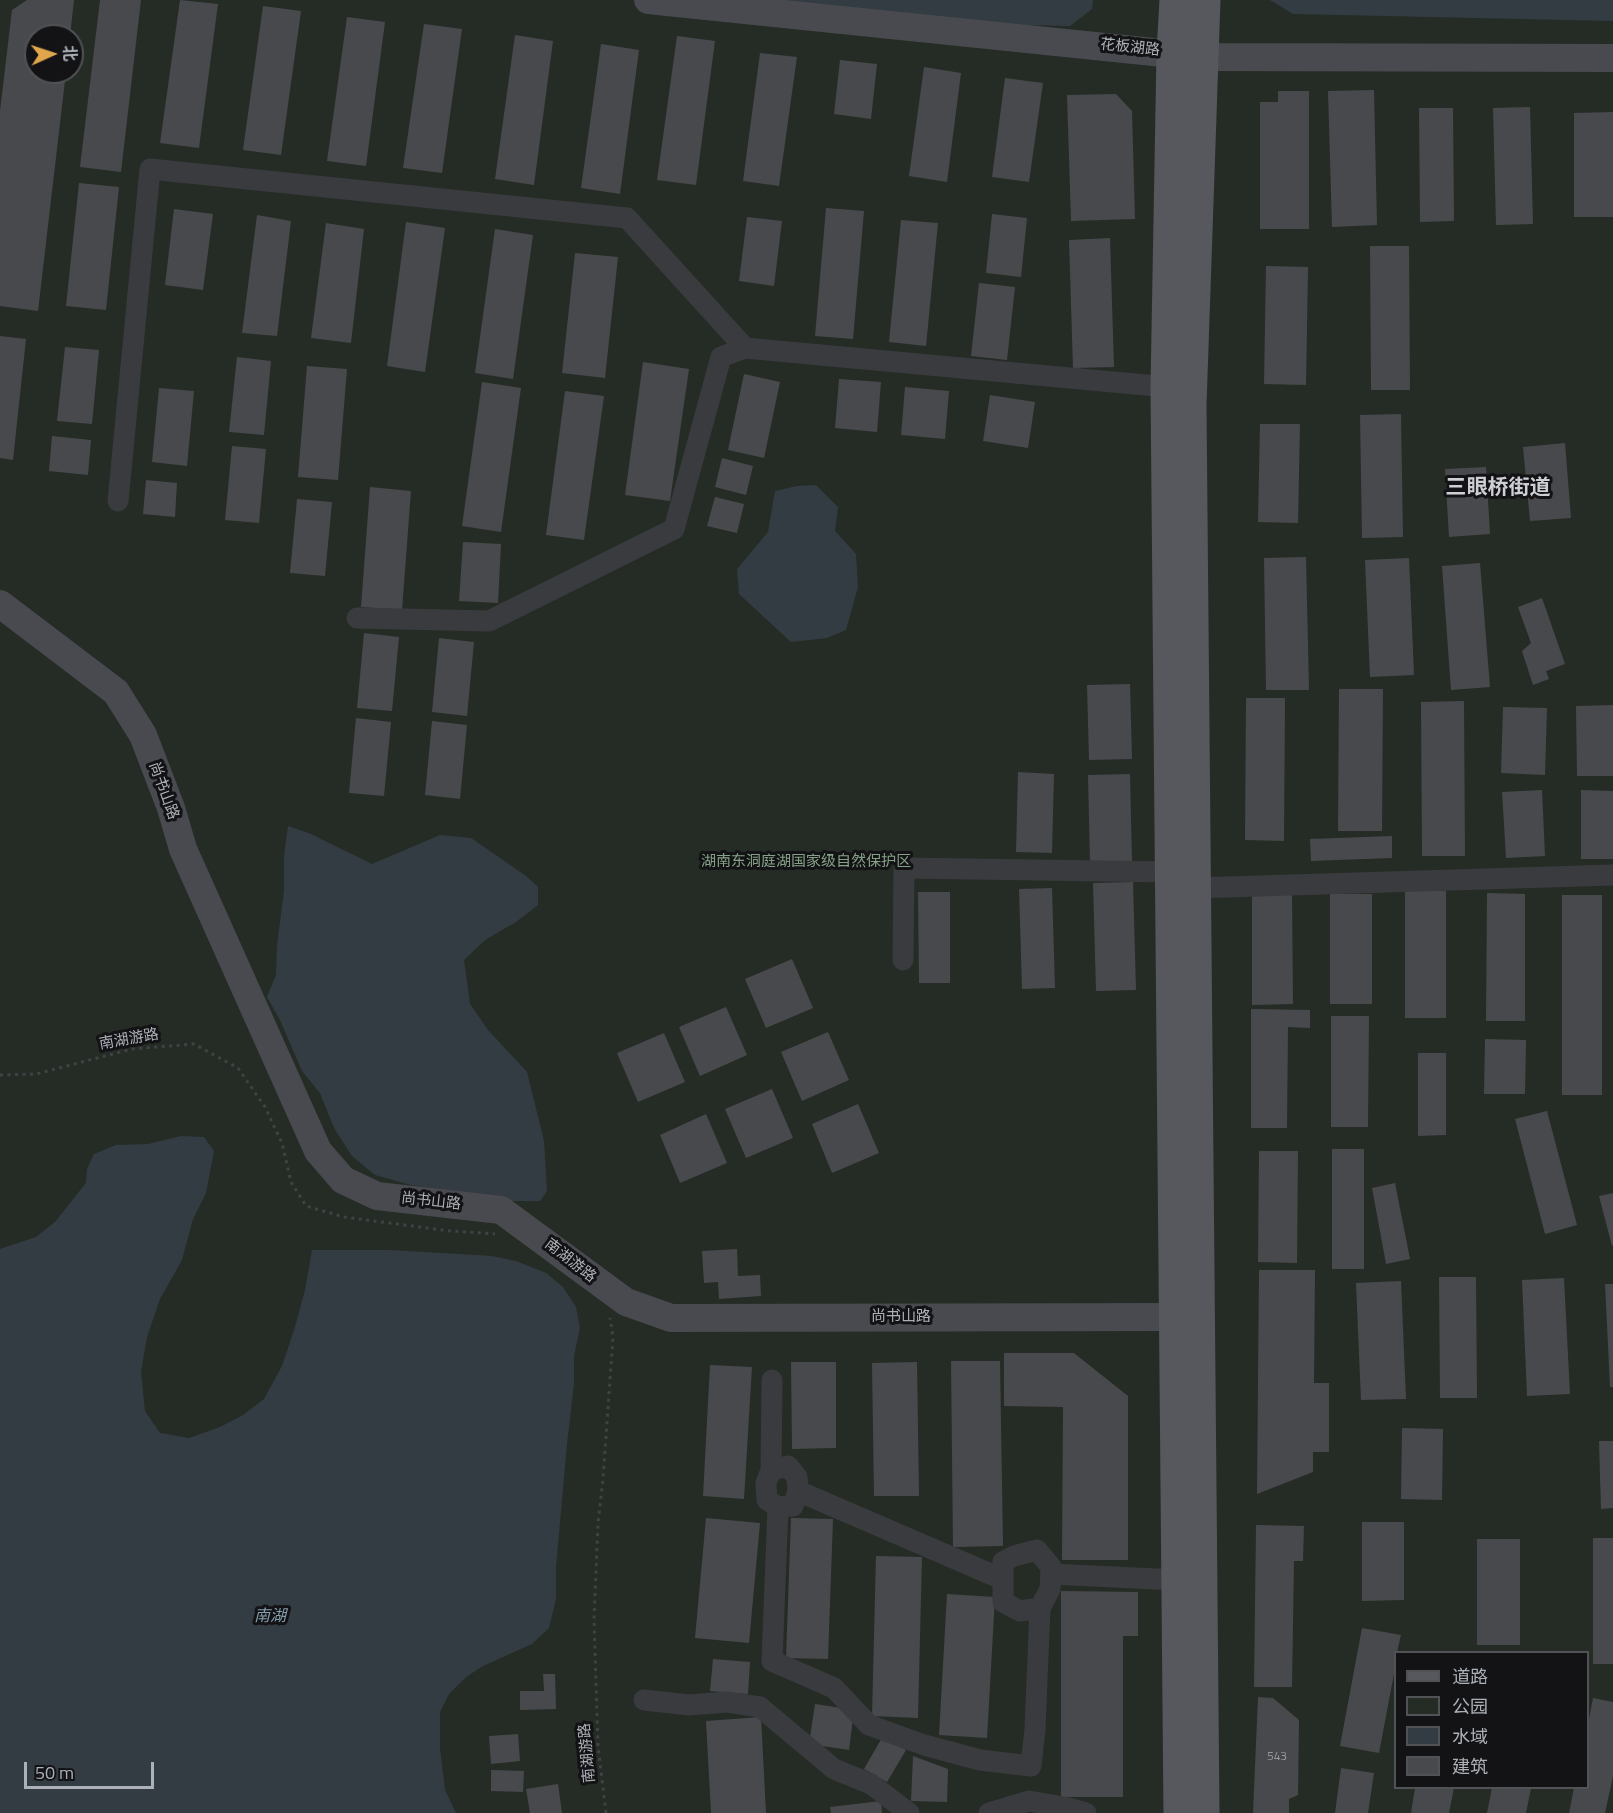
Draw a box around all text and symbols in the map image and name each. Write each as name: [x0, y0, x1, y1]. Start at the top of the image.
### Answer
north arrow: [24, 24, 84, 84]
street label: 花板湖路: [1099, 36, 1161, 60]
text: 北: [58, 45, 82, 62]
district label: 三眼桥街道: [1446, 476, 1550, 502]
street label: 尚书山路: [144, 760, 182, 822]
park label: 湖南东洞庭湖国家级自然保护区: [701, 853, 911, 871]
street label: 南湖游路: [98, 1026, 160, 1054]
street label: 尚书山路: [400, 1190, 462, 1214]
street label: 南湖游路: [541, 1235, 599, 1287]
street label: 尚书山路: [871, 1308, 931, 1326]
water label: 南湖: [254, 1607, 286, 1627]
legend: [1394, 1651, 1589, 1789]
text: 道路: [1452, 1663, 1488, 1690]
text: 公园: [1452, 1693, 1488, 1720]
street label: 南湖游路: [576, 1722, 600, 1784]
text: 水域: [1452, 1723, 1488, 1750]
scale bar: [27, 1750, 158, 1788]
house number: 543: [1267, 1750, 1287, 1764]
text: 建筑: [1452, 1753, 1488, 1780]
text: 50 m: [35, 1759, 74, 1786]

